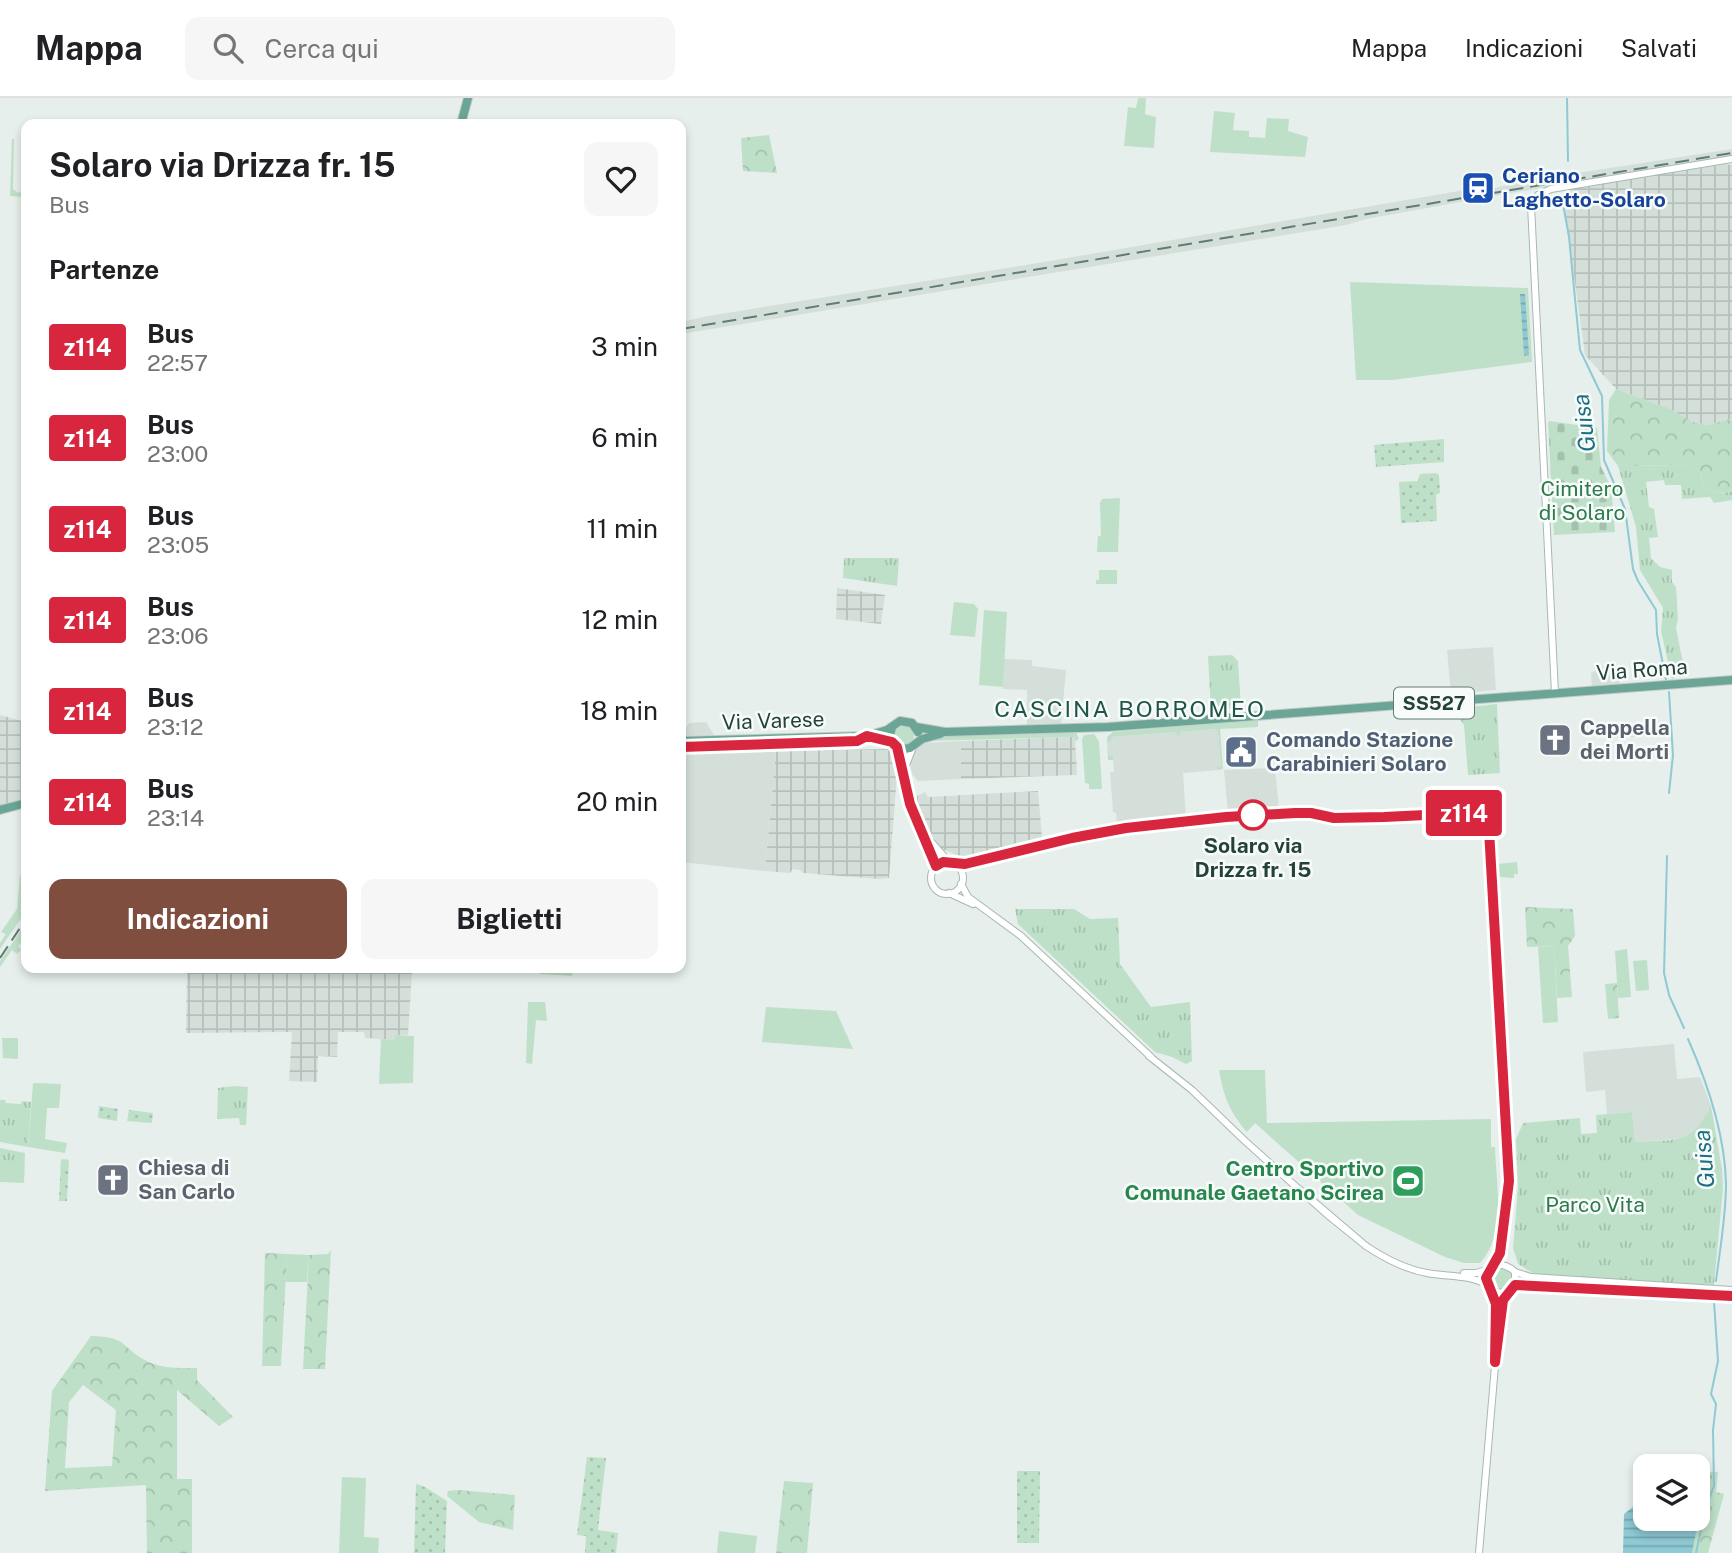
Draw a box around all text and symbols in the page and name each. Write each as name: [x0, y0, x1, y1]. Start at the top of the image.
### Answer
search box: [185, 17, 675, 80]
text: Mappa: [35, 29, 143, 67]
icon: search: [209, 29, 247, 67]
text: Cerca qui: [265, 33, 379, 64]
text: Mappa: [1351, 34, 1427, 62]
text: Indicazioni: [1465, 34, 1583, 62]
text: Salvati: [1621, 34, 1697, 62]
button: heart: [584, 142, 658, 216]
text: Solaro via Drizza fr. 15: [49, 146, 395, 184]
place label: Ceriano Laghetto-Solaro: [1502, 163, 1666, 212]
station icon: Ceriano Laghetto-Solaro: [1459, 169, 1497, 207]
text: Bus: [49, 191, 89, 218]
text: Partenze: [49, 254, 159, 285]
text: Bus: [147, 318, 194, 349]
text: 3 min: [591, 331, 658, 362]
text: z114: [63, 333, 112, 361]
text: 22:57: [147, 349, 208, 376]
water label: Guisa: [1567, 392, 1600, 454]
text: Bus: [147, 409, 194, 440]
text: 6 min: [591, 422, 658, 453]
text: z114: [63, 424, 112, 452]
text: 23:00: [147, 440, 208, 467]
park label: Cimitero di Solaro: [1539, 476, 1625, 525]
text: Bus: [147, 500, 194, 531]
text: 11 min: [586, 513, 658, 544]
text: z114: [63, 515, 112, 543]
text: 23:05: [147, 531, 209, 558]
text: Bus: [147, 591, 194, 622]
text: 12 min: [582, 604, 658, 635]
text: z114: [63, 606, 112, 634]
text: 23:06: [147, 622, 209, 649]
street label: Via Roma: [1595, 654, 1688, 685]
text: Bus: [147, 682, 194, 713]
road number: SS527: [1394, 688, 1474, 718]
text: 18 min: [580, 695, 658, 726]
district label: CASCINA BORROMEO: [994, 695, 1266, 722]
text: z114: [63, 697, 112, 725]
street label: Via Varese: [721, 706, 825, 735]
text: 23:12: [147, 713, 203, 740]
place label: Cappella dei Morti: [1580, 715, 1670, 764]
church icon: Cappella dei Morti: [1536, 721, 1574, 759]
place label: Comando Stazione Carabinieri Solaro: [1266, 727, 1453, 776]
public building icon: Comando Stazione Carabinieri Solaro: [1222, 733, 1260, 771]
text: Bus: [147, 773, 194, 804]
text: 20 min: [576, 786, 658, 817]
text: z114: [63, 788, 112, 816]
line badge: z114: [1415, 790, 1513, 836]
text: z114: [1440, 799, 1488, 827]
marker: Solaro via Drizza fr. 15: [1238, 800, 1268, 830]
text: 23:14: [147, 804, 204, 831]
place label: Solaro via Drizza fr. 15: [1195, 833, 1311, 882]
button: Indicazioni: [49, 879, 347, 959]
button: Biglietti: [361, 879, 658, 959]
water label: Guisa: [1688, 1129, 1720, 1189]
place label: Chiesa di San Carlo: [138, 1155, 235, 1204]
place label: Centro Sportivo Comunale Gaetano Scirea: [1125, 1156, 1384, 1205]
church icon: Chiesa di San Carlo: [94, 1161, 132, 1199]
sports icon: Centro Sportivo Comunale Gaetano Scirea: [1389, 1162, 1427, 1200]
park label: Parco Vita: [1545, 1192, 1645, 1217]
map controls: [1633, 1454, 1710, 1531]
button: layers: [1633, 1454, 1710, 1531]

